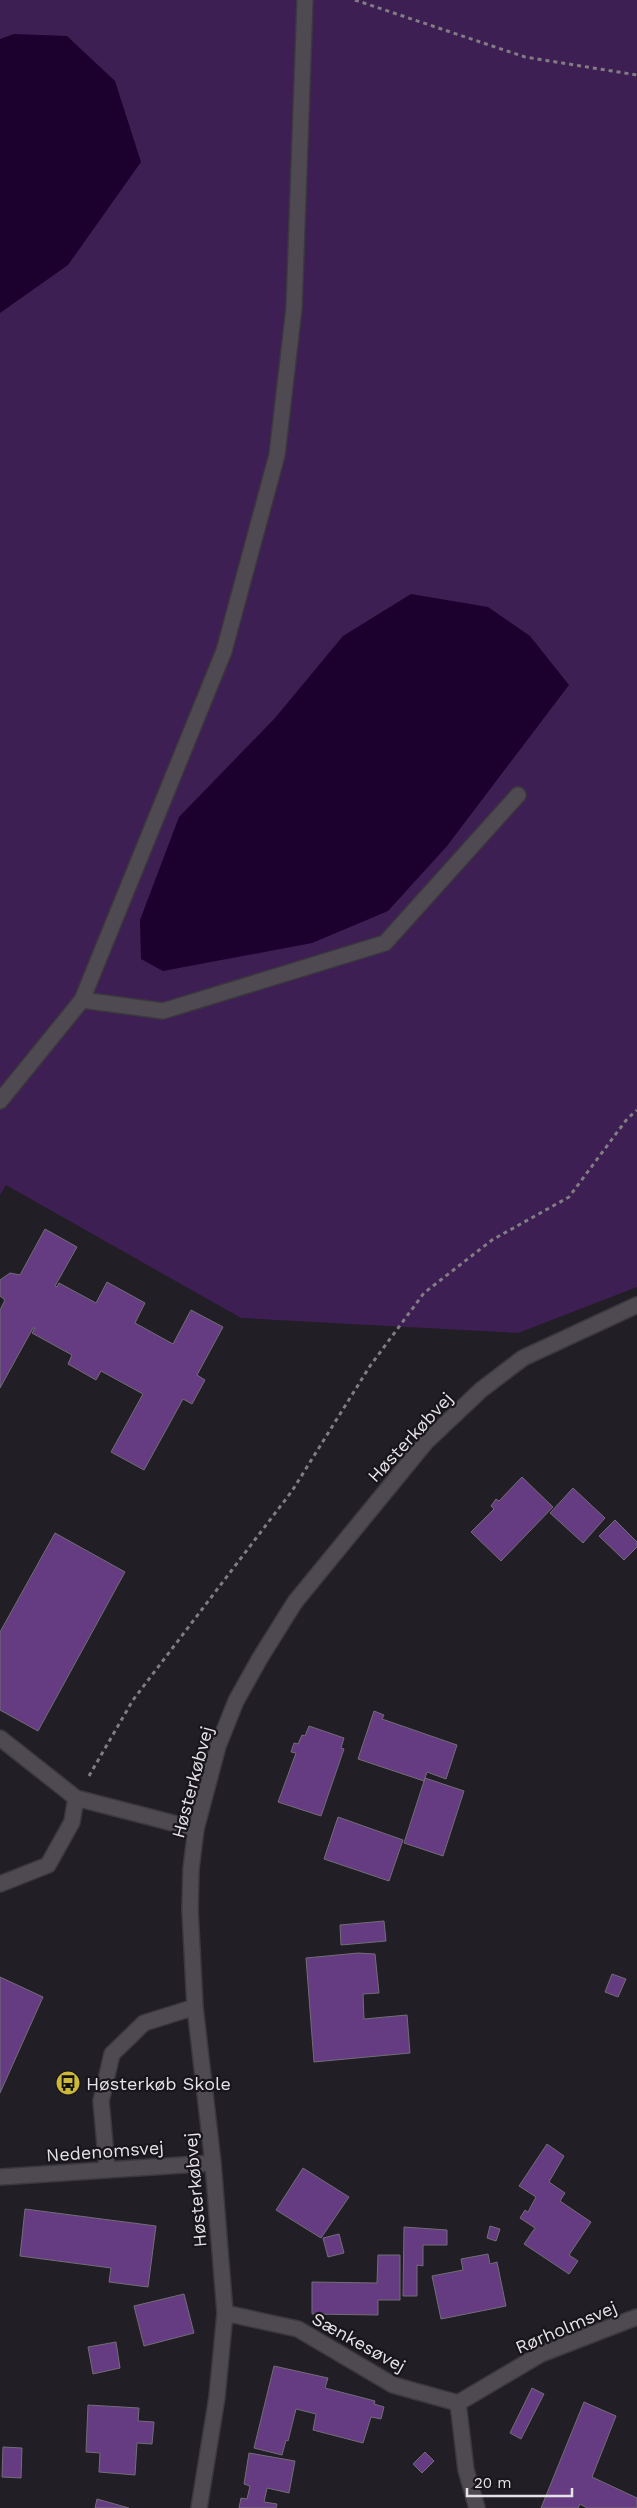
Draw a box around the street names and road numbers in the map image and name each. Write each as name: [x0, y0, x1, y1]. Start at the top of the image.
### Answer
street label: Høsterkøbvej: [363, 1388, 457, 1486]
street label: Høsterkøbvej: [167, 1724, 217, 1840]
street label: Høsterkøbvej: [180, 2132, 210, 2248]
street label: Nedenomsvej: [45, 2136, 165, 2166]
street label: Rørholmsvej: [512, 2296, 620, 2358]
street label: Sænkesøvej: [309, 2308, 409, 2376]

